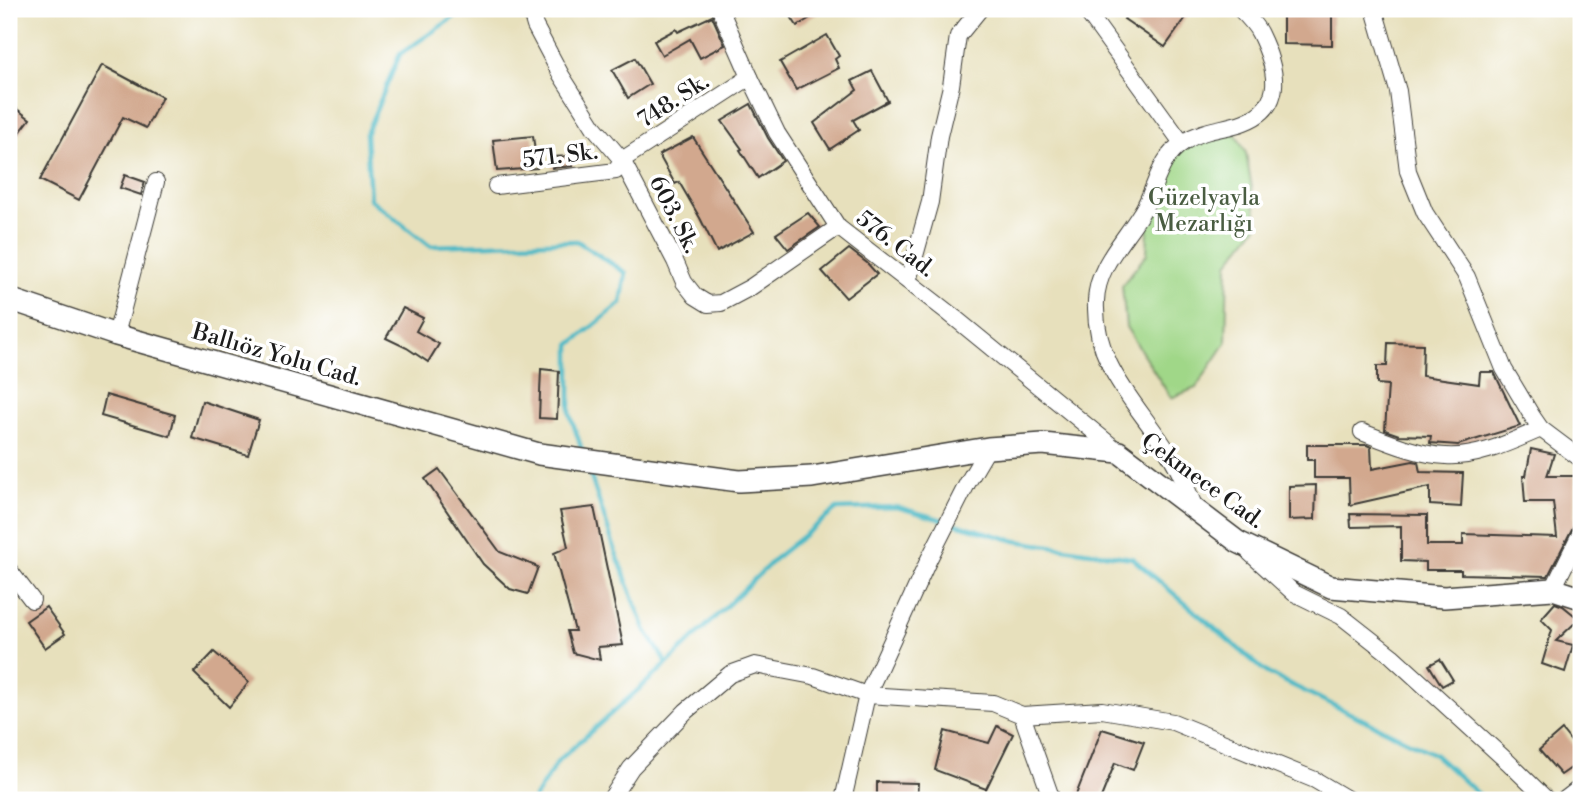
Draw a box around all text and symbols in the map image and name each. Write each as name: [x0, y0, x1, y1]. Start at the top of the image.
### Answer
street label: 748. Sk.: [633, 67, 714, 134]
street label: 571. Sk.: [521, 137, 599, 175]
street label: 603. Sk.: [643, 171, 705, 258]
park label: Güzelyayla Mezarlığı: [1148, 184, 1260, 238]
street label: 576. Cad.: [850, 204, 940, 283]
street label: Ballıöz Yolu Cad.: [188, 317, 364, 392]
street label: Çekmece Cad.: [1136, 427, 1269, 535]

